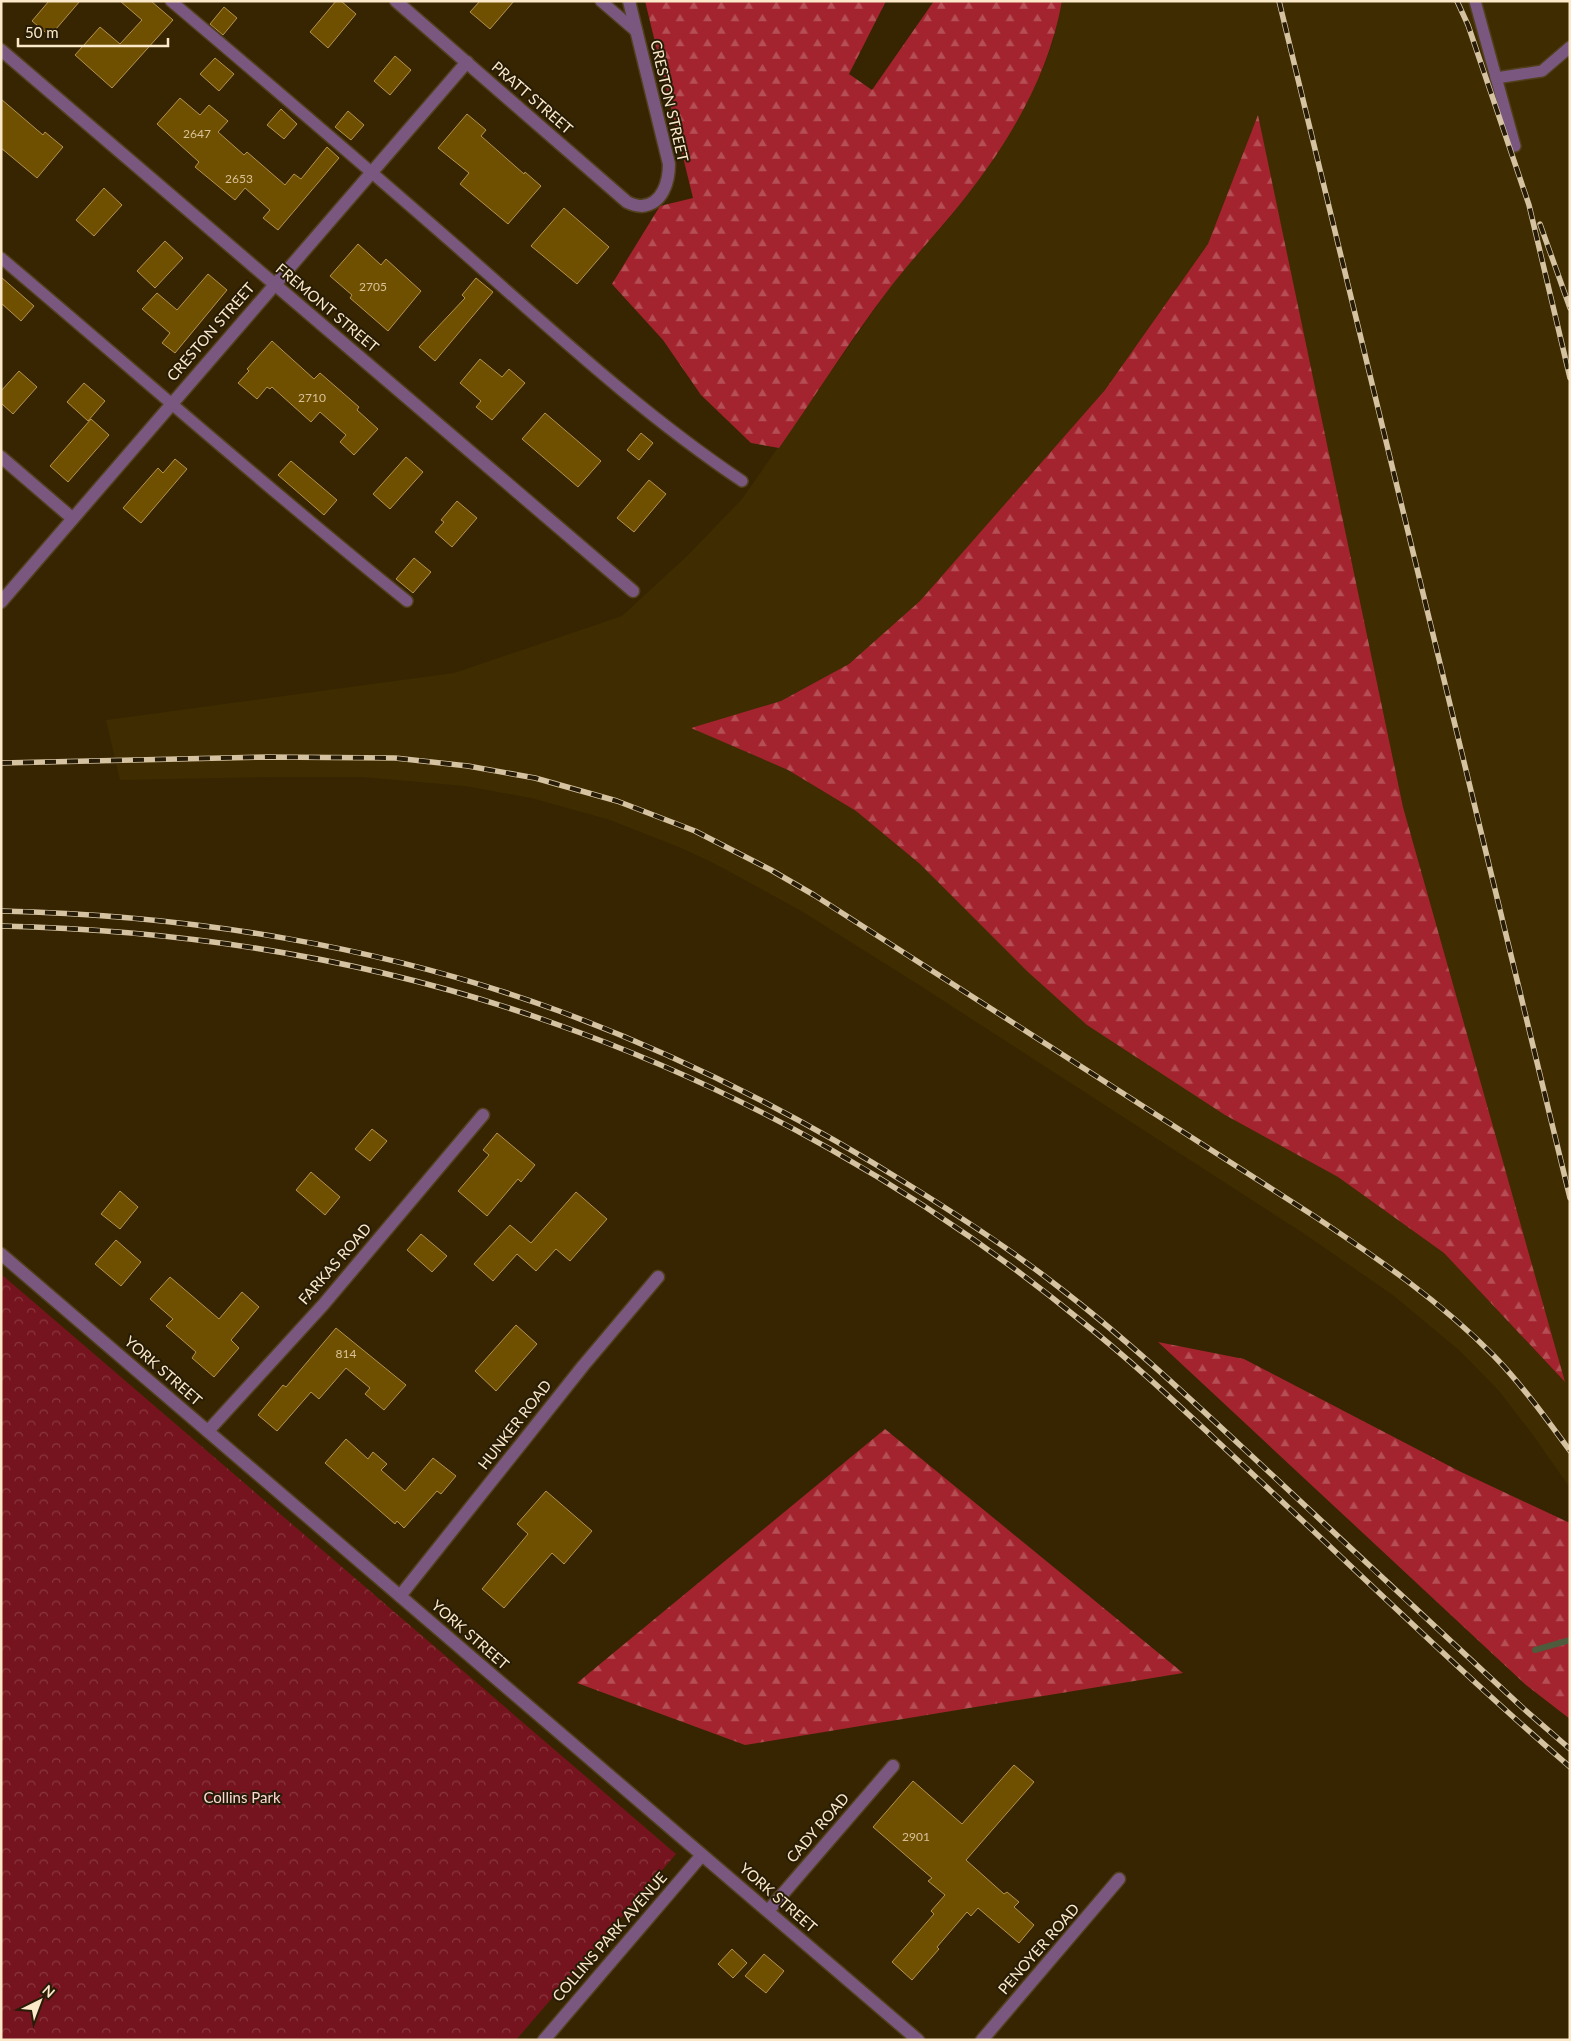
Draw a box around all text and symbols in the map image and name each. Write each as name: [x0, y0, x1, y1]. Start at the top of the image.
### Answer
scale bar: [18, 15, 168, 47]
text: 50 m: [25, 23, 59, 41]
street label: CRESTON STREET: [647, 38, 693, 164]
street label: PRATT STREET: [489, 57, 577, 137]
house number: 2647: [183, 126, 211, 141]
house number: 2653: [225, 171, 253, 186]
street label: FREMONT STREET: [273, 259, 383, 356]
street label: CRESTON STREET: [163, 278, 258, 384]
house number: 2705: [359, 279, 387, 294]
house number: 2710: [298, 390, 326, 405]
street label: FARKAS ROAD: [294, 1219, 374, 1308]
street label: YORK STREET: [121, 1332, 206, 1409]
house number: 814: [336, 1346, 356, 1361]
street label: HUNKER ROAD: [474, 1376, 555, 1473]
street label: YORK STREET: [428, 1596, 513, 1673]
park label: Collins Park: [203, 1788, 281, 1806]
street label: CADY ROAD: [782, 1789, 852, 1866]
house number: 2901: [902, 1829, 930, 1844]
street label: YORK STREET: [736, 1859, 821, 1936]
street label: COLLINS PARK AVENUE: [548, 1868, 670, 2005]
street label: PENOYER ROAD: [994, 1899, 1083, 1997]
north arrow: [15, 1976, 65, 2026]
text: N: [39, 1981, 59, 2001]

